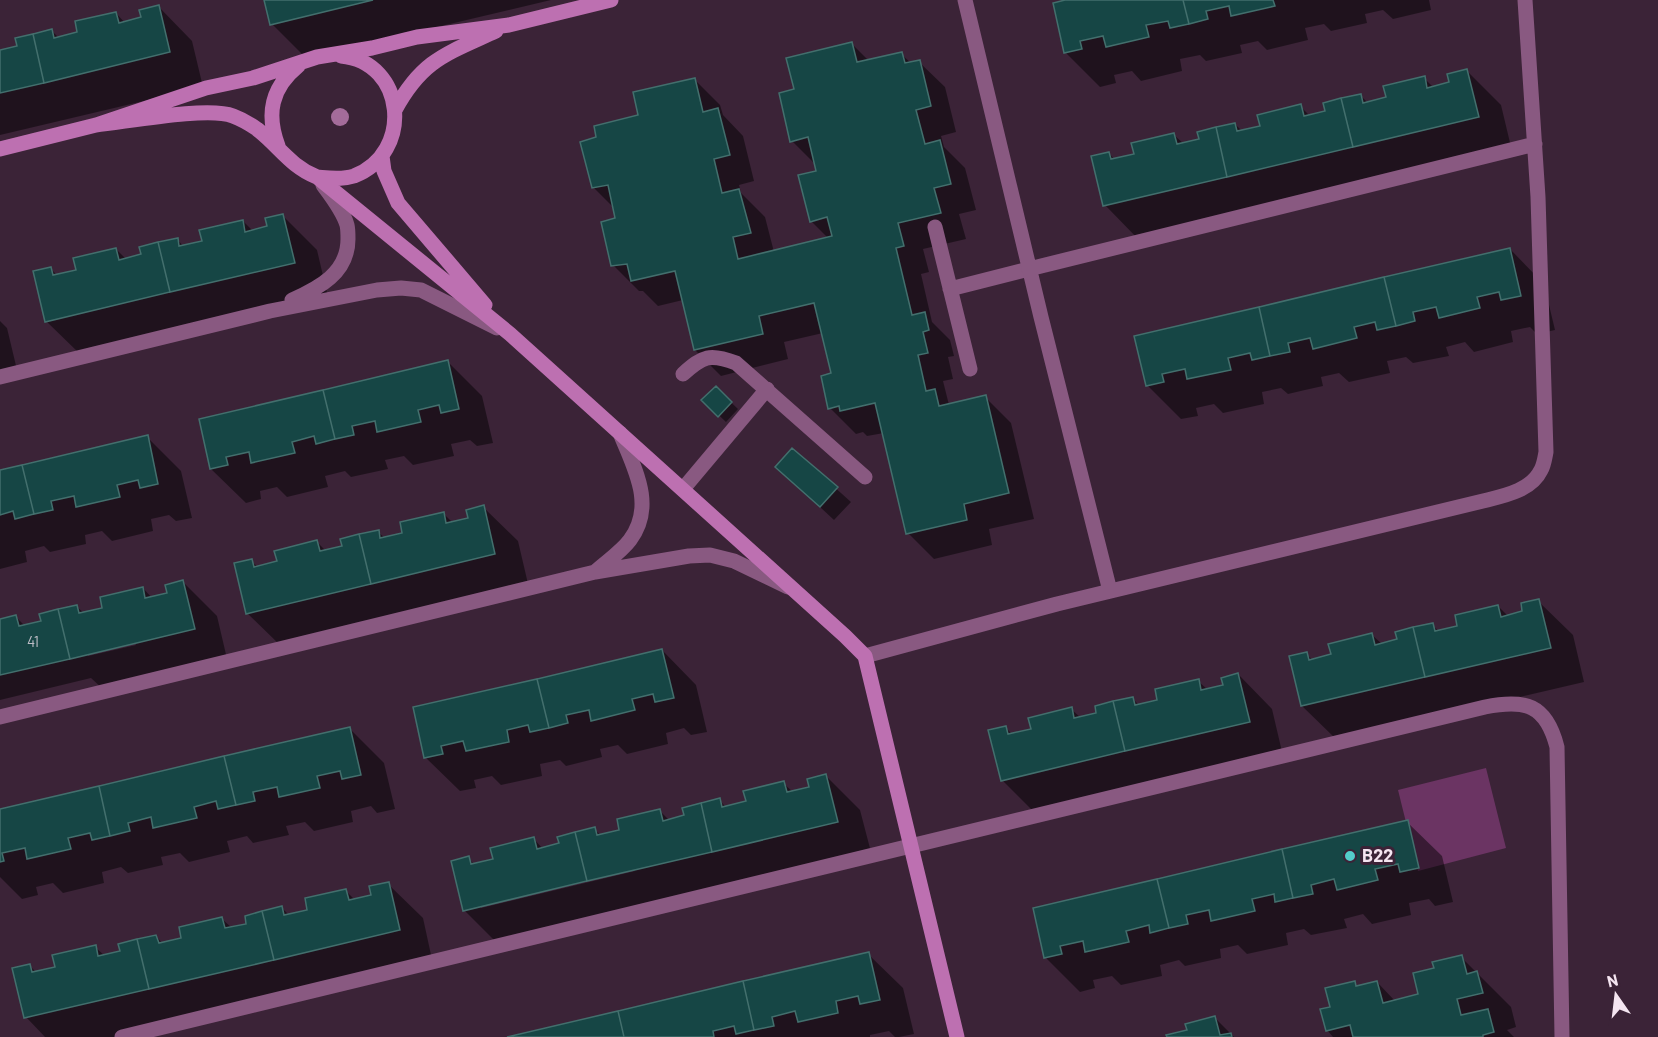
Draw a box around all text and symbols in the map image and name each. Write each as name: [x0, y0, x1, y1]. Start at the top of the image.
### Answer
house number: 41: [27, 632, 39, 650]
place label: B22: [1362, 844, 1393, 866]
marker: B22: [1343, 849, 1357, 863]
north arrow: [1586, 965, 1646, 1025]
text: N: [1605, 969, 1620, 990]

